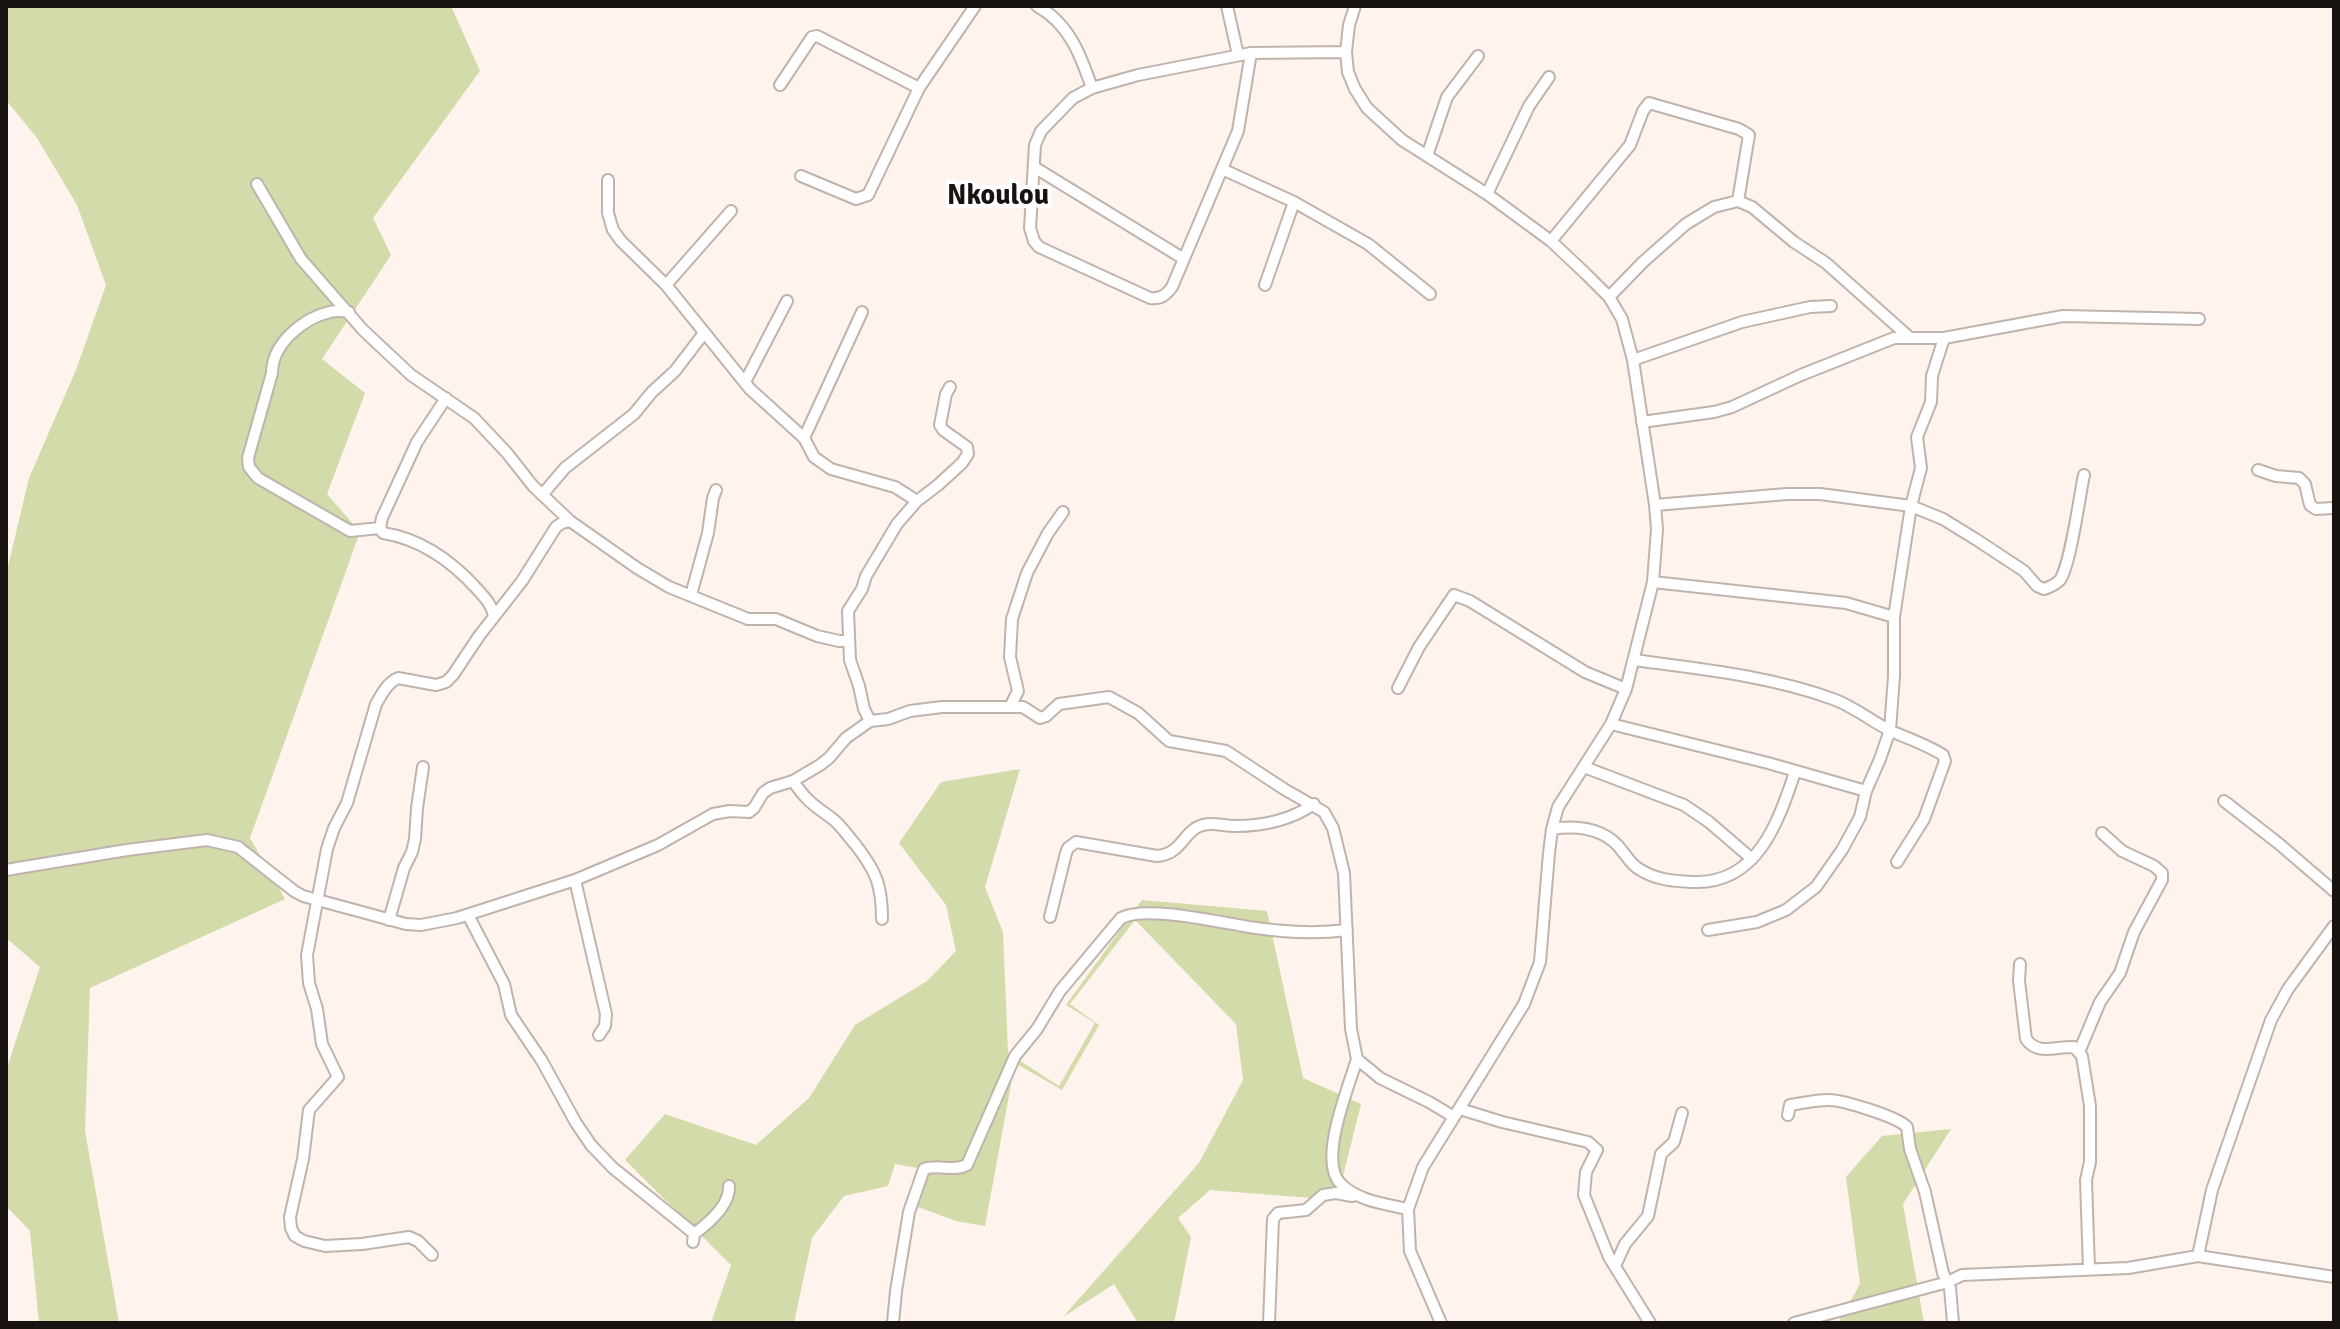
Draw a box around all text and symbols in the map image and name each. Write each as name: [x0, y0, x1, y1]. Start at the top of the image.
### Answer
district label: Nkoulou: [947, 180, 1049, 214]

